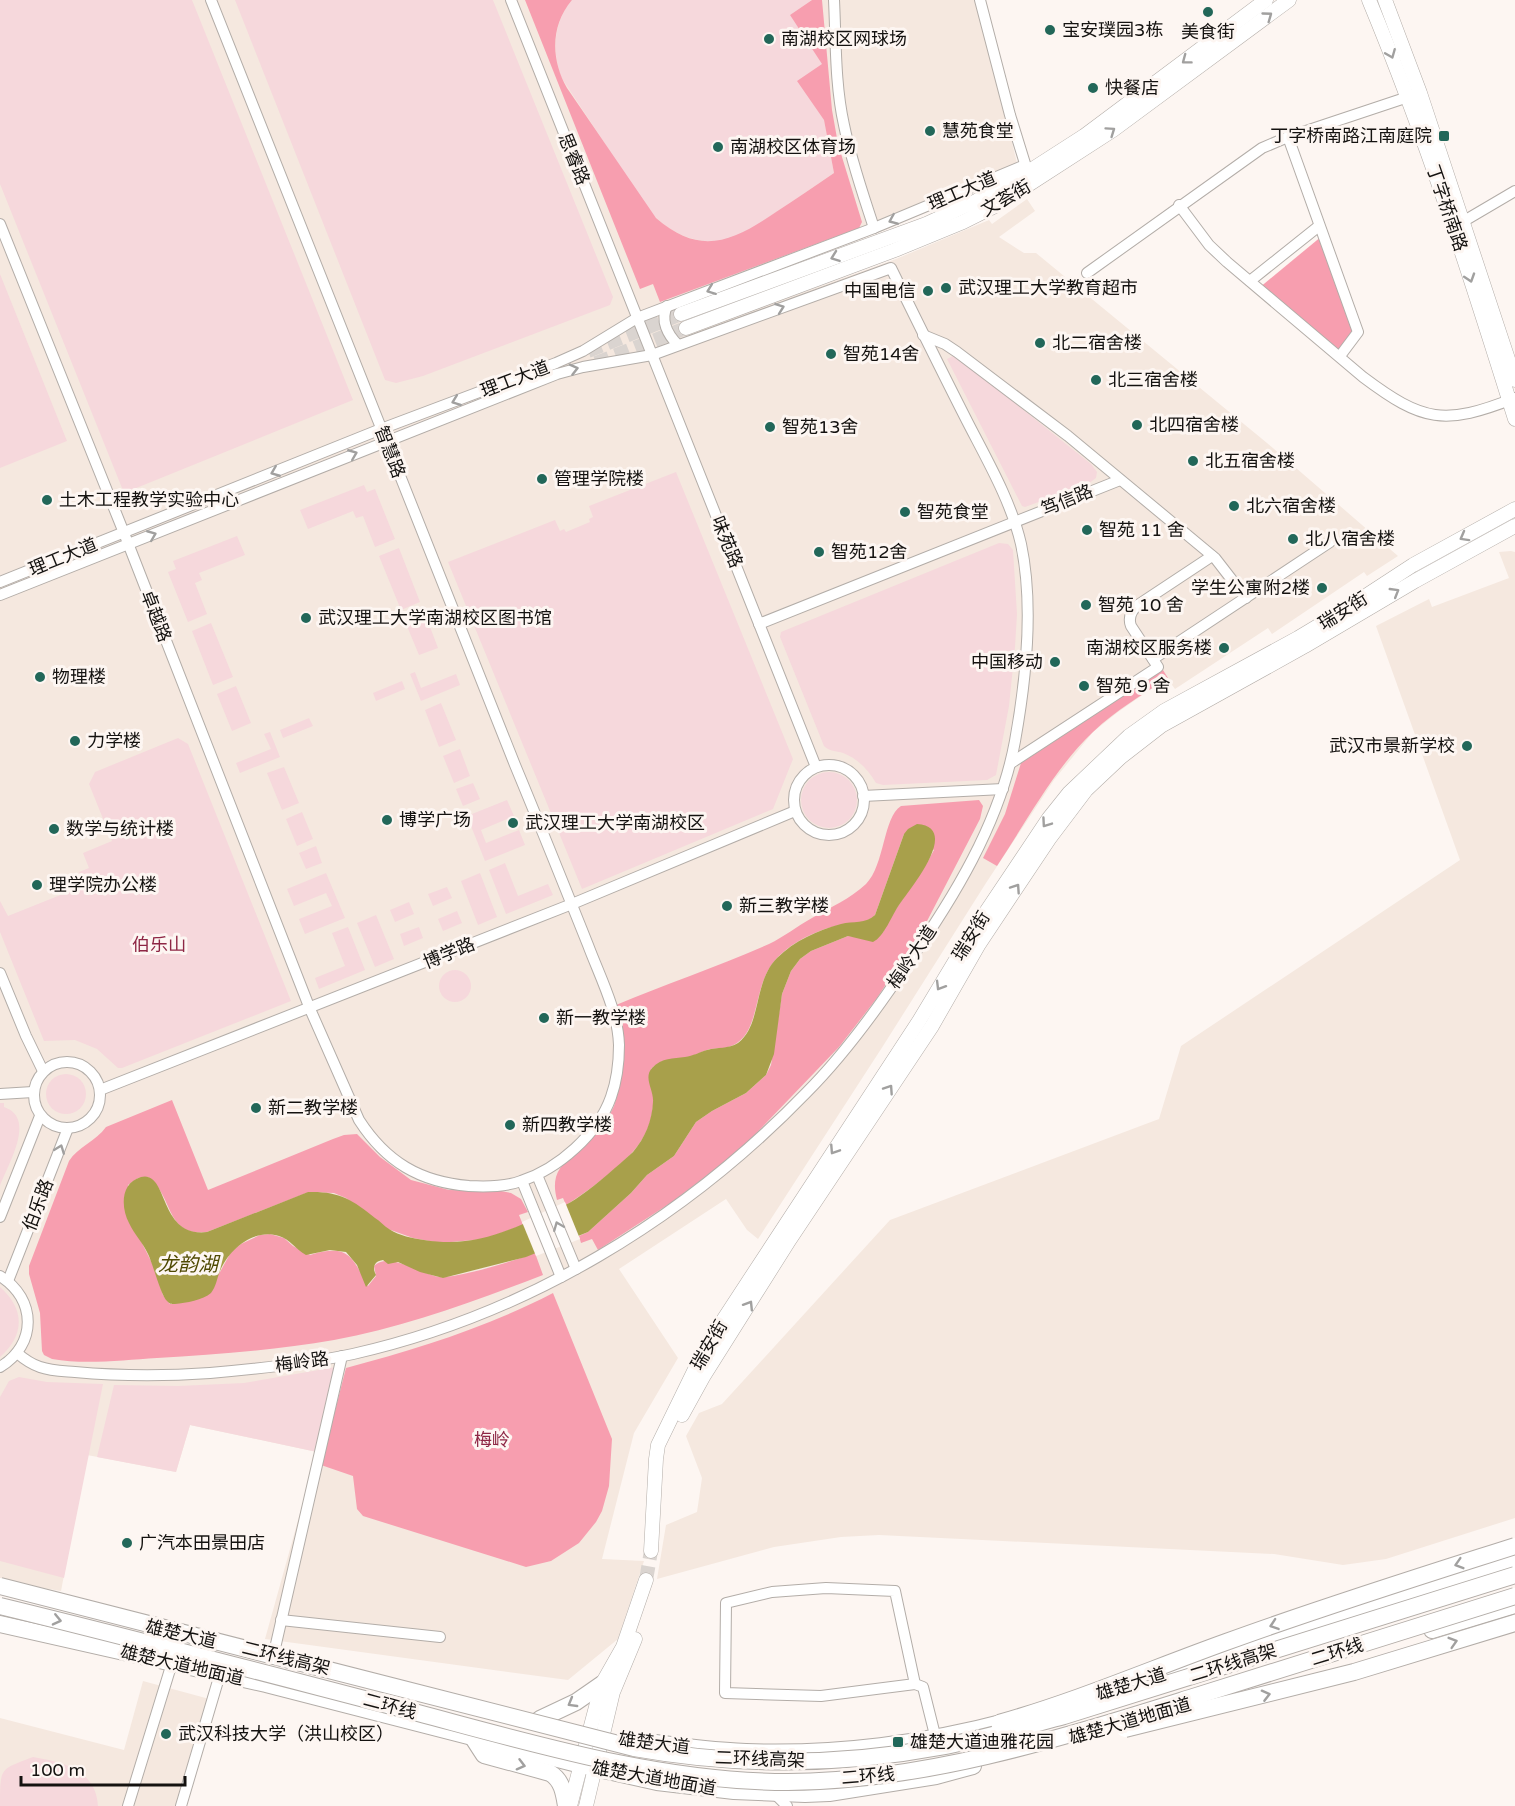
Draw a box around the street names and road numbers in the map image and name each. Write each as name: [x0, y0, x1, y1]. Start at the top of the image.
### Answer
street label: 思睿路: [554, 130, 594, 188]
street label: 丁字桥南路: [1422, 162, 1472, 254]
street label: 理工大道: [925, 167, 999, 215]
street label: 文荟街: [977, 175, 1035, 221]
street label: 理工大道: [477, 356, 553, 402]
street label: 智慧路: [370, 423, 410, 481]
street label: 笃信路: [1038, 480, 1096, 520]
street label: 味苑路: [707, 513, 747, 571]
street label: 理工大道: [26, 533, 100, 581]
street label: 卓越路: [136, 587, 176, 645]
street label: 瑞安街: [1314, 587, 1372, 635]
street label: 瑞安街: [947, 907, 995, 965]
street label: 梅岭大道: [883, 921, 941, 993]
street label: 博学路: [420, 933, 478, 973]
street label: 伯乐路: [18, 1176, 58, 1234]
street label: 瑞安街: [686, 1316, 732, 1374]
street label: 梅岭路: [274, 1347, 330, 1377]
street label: 雄楚大道: [143, 1615, 219, 1653]
street label: 二环线: [1308, 1634, 1366, 1670]
street label: 二环线高架: [240, 1636, 332, 1680]
street label: 二环线高架: [1187, 1639, 1279, 1687]
street label: 雄楚大道地面道: [118, 1640, 246, 1690]
street label: 雄楚大道: [1093, 1663, 1169, 1705]
street label: 二环线: [361, 1688, 419, 1724]
street label: 雄楚大道地面道: [1066, 1693, 1194, 1749]
street label: 雄楚大道: [617, 1728, 691, 1758]
street label: 二环线高架: [715, 1746, 805, 1772]
street label: 雄楚大道地面道: [590, 1756, 718, 1800]
street label: 二环线: [840, 1763, 896, 1789]

